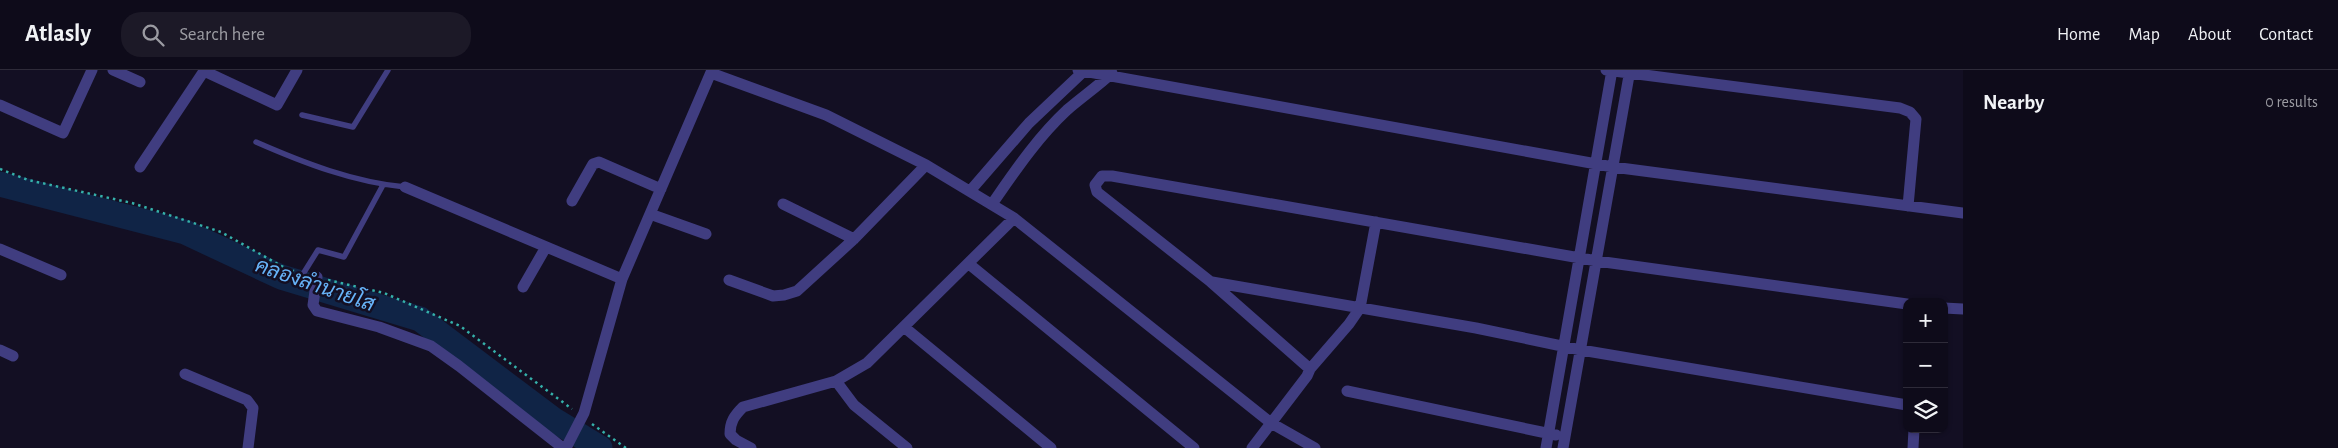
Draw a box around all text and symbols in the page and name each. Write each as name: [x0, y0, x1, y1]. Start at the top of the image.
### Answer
search box: [121, 12, 471, 57]
icon: search: [139, 21, 167, 49]
text: Atlasly: [25, 22, 91, 46]
text: Search here: [179, 25, 265, 44]
text: Home: [2057, 26, 2100, 44]
text: Map: [2128, 26, 2160, 44]
text: About: [2188, 26, 2231, 44]
text: Contact: [2259, 26, 2313, 44]
text: Nearby: [1983, 92, 2044, 113]
text: 0 results: [2265, 94, 2318, 110]
water label: คลองลำนายโส: [253, 252, 379, 316]
map controls: [1903, 298, 1948, 433]
button: +: [1903, 298, 1948, 343]
button: −: [1903, 343, 1948, 388]
button: layers: [1903, 388, 1948, 433]

